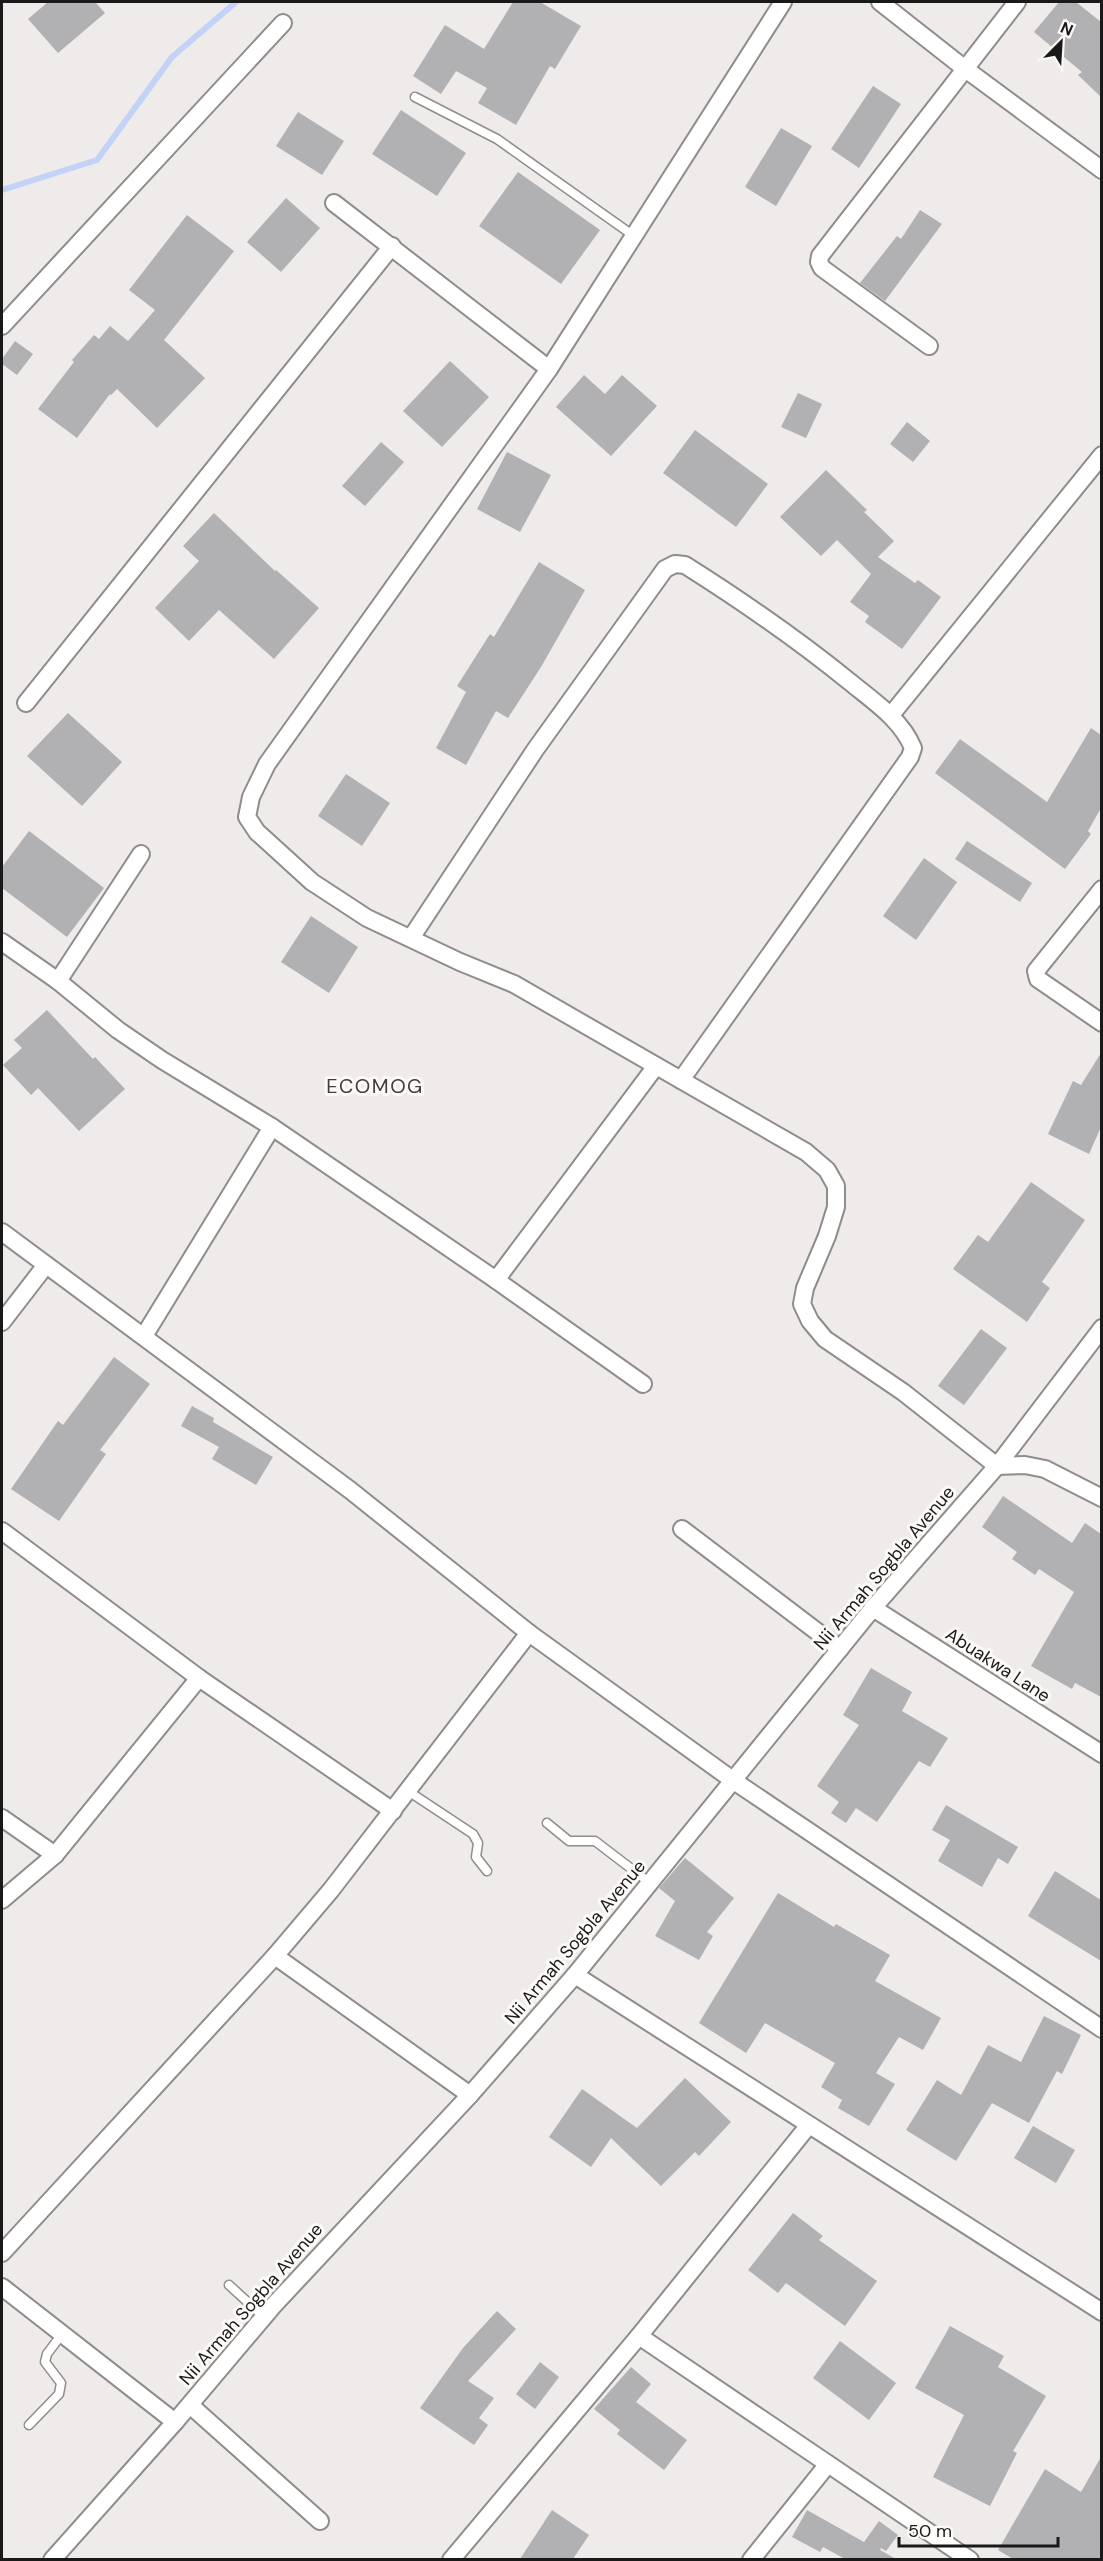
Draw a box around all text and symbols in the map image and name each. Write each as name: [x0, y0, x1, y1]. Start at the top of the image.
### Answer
north arrow: [1031, 12, 1091, 72]
text: N: [1057, 17, 1076, 41]
district label: ECOMOG: [326, 1073, 424, 1099]
street label: Nii Armah Sogbla Avenue: [808, 1481, 960, 1655]
street label: Abuakwa Lane: [941, 1622, 1055, 1708]
street label: Nii Armah Sogbla Avenue: [499, 1855, 651, 2029]
street label: Nii Armah Sogbla Avenue: [174, 2218, 328, 2390]
scale bar: [899, 2510, 1058, 2548]
text: 50 m: [908, 2519, 952, 2543]

